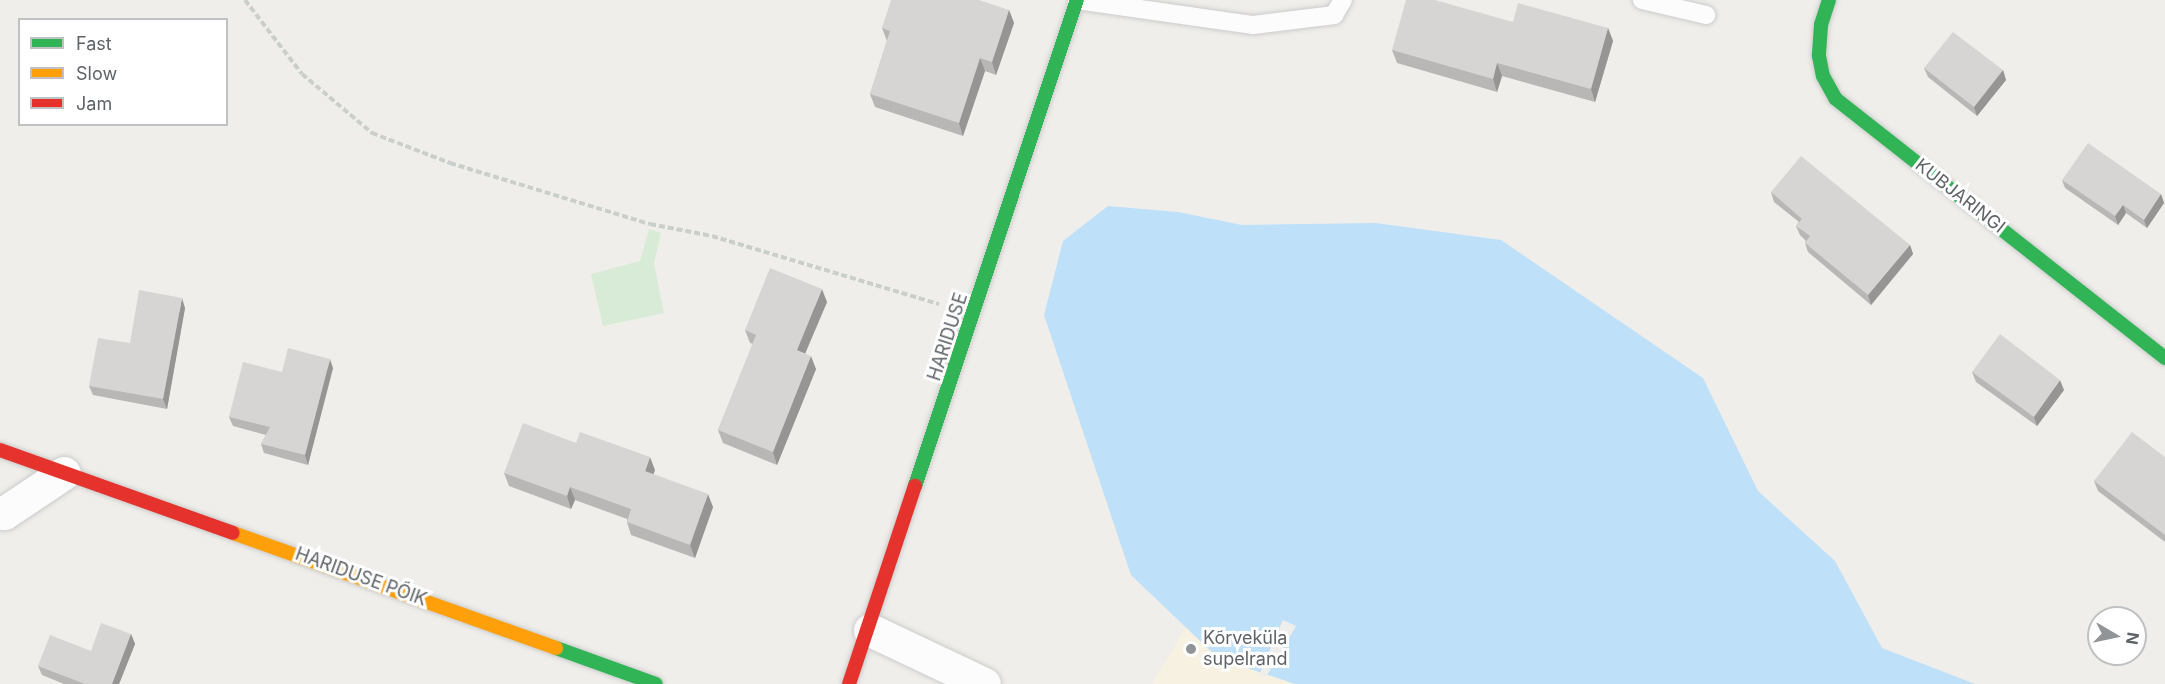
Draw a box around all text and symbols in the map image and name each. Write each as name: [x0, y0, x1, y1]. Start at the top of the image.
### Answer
legend: [18, 18, 228, 126]
text: Fast: [76, 33, 112, 54]
text: Slow: [76, 63, 117, 84]
text: Jam: [76, 93, 112, 114]
street label: KUBJARINGI: [1911, 154, 2009, 238]
street label: HARIDUSE: [924, 290, 972, 384]
street label: HARIDUSE PÕIK: [292, 543, 430, 611]
north arrow: [2087, 606, 2147, 666]
place label: Kõrveküla supelrand: [1203, 628, 1288, 670]
text: N: [2122, 631, 2144, 646]
marker: Kõrveküla supelrand: [1184, 642, 1198, 656]

